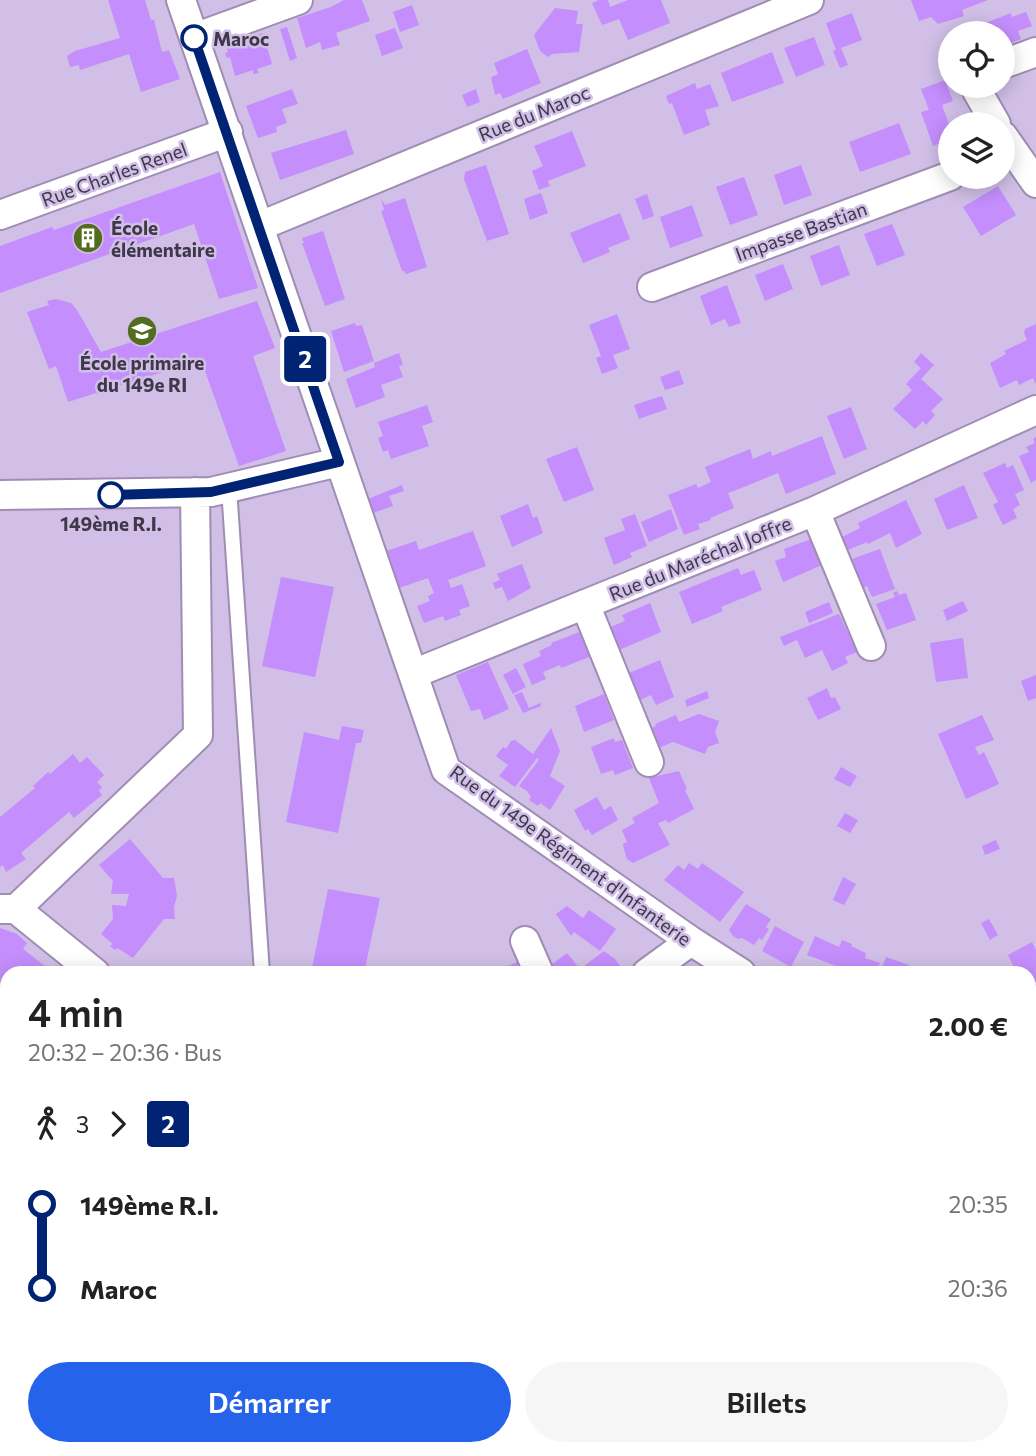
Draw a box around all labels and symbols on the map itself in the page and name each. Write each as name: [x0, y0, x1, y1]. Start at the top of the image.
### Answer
marker: Maroc: [181, 25, 207, 51]
place label: Maroc: [213, 27, 269, 50]
street label: Rue du Maroc: [475, 80, 593, 146]
street label: Rue Charles Renel: [38, 137, 190, 211]
street label: Impasse Bastian: [732, 197, 870, 265]
place label: École élémentaire: [111, 216, 215, 261]
building icon: École élémentaire: [71, 221, 105, 255]
school or university icon: École primaire du 149e RI: [125, 314, 159, 348]
line badge: 2: [282, 336, 328, 382]
place label: École primaire du 149e RI: [80, 351, 204, 396]
marker: 149ème R.I.: [98, 482, 124, 508]
street label: Rue du Maréchal Joffre: [605, 511, 795, 605]
place label: 149ème R.I.: [60, 512, 162, 535]
street label: Rue du 149e Régiment d'Infanterie: [446, 760, 696, 950]

